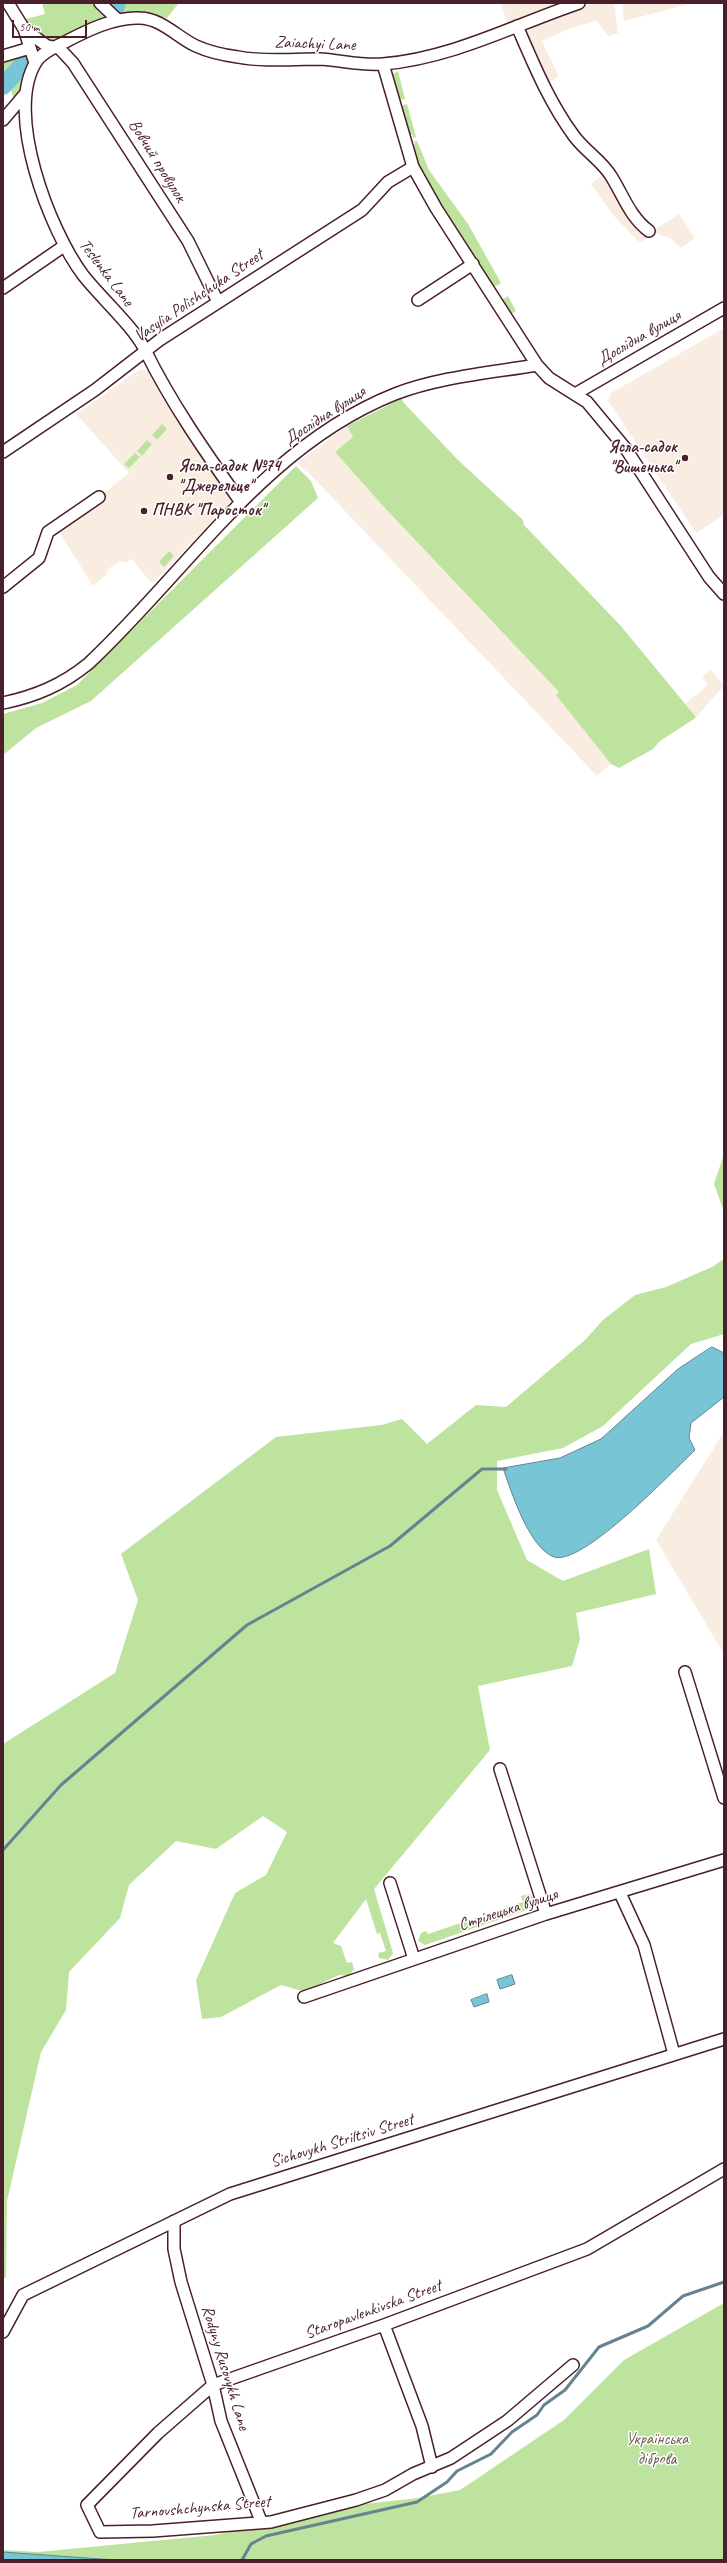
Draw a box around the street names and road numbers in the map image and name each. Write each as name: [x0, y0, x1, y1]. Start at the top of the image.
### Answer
street label: Zaiachyi Lane: [274, 32, 356, 56]
street label: Вовчий провулок: [124, 116, 190, 206]
street label: Teslenka Lane: [74, 235, 138, 311]
street label: Vasylia Polishchuka Street: [131, 245, 267, 347]
street label: Дослідна вулиця: [594, 306, 684, 370]
street label: Дослідна вулиця: [280, 382, 370, 450]
street label: Стрілецька вулиця: [456, 1884, 560, 1936]
street label: Sichovykh Striltsiv Street: [268, 2109, 416, 2173]
street label: Staropavlenkivska Street: [302, 2276, 444, 2344]
street label: Rodyny Rusovykh Lane: [196, 2303, 254, 2433]
street label: Tarnovshchynska Street: [129, 2492, 271, 2524]

